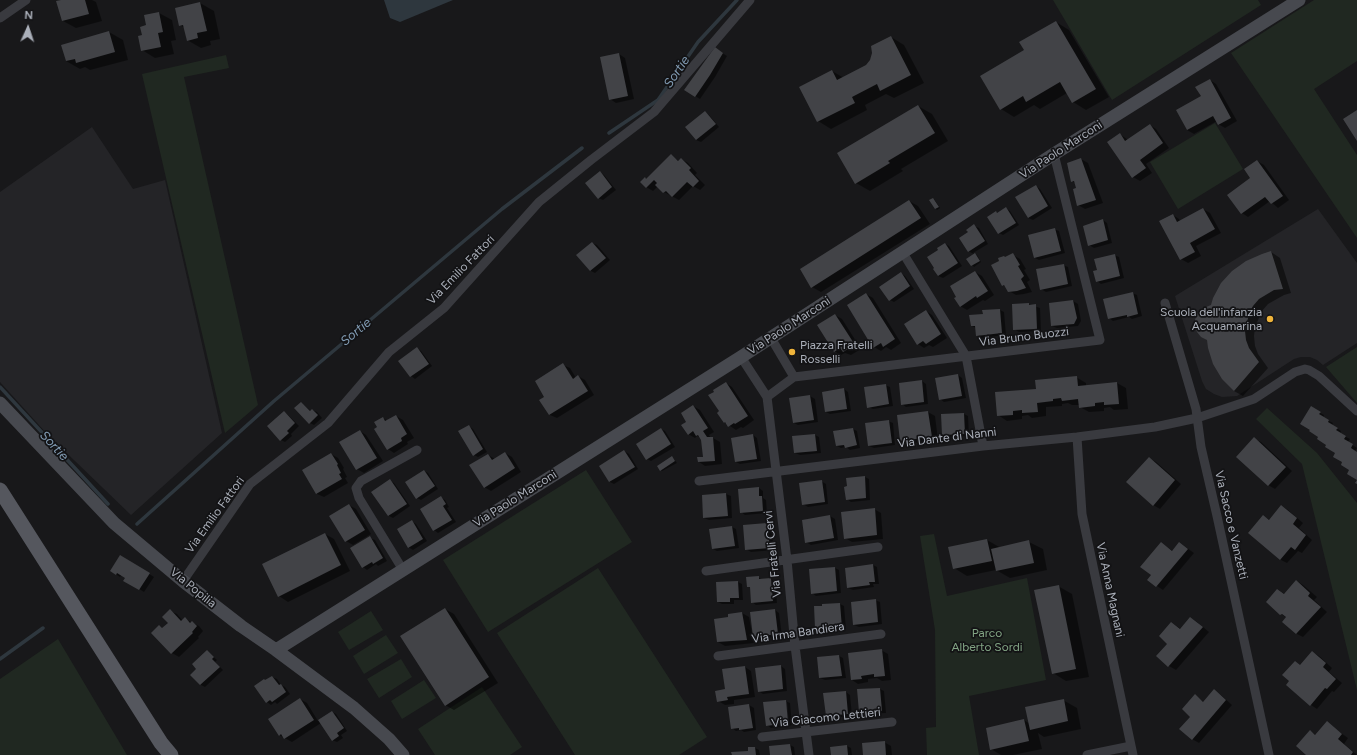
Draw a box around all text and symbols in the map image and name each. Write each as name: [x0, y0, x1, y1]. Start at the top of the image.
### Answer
north arrow: [8, 8, 48, 48]
text: N: [24, 9, 33, 22]
water label: Sortie: [661, 53, 693, 91]
street label: Via Paolo Marconi: [1017, 118, 1105, 182]
street label: Via Emilio Fattori: [424, 232, 498, 308]
street label: Via Paolo Marconi: [745, 294, 833, 358]
place label: Scuola dell'infanzia Acquamarina: [1160, 305, 1262, 333]
marker: Scuola dell'infanzia Acquamarina: [1265, 314, 1275, 324]
water label: Sortie: [338, 315, 374, 349]
street label: Via Bruno Buozzi: [978, 324, 1070, 350]
place label: Piazza Fratelli Rosselli: [800, 338, 872, 366]
marker: Piazza Fratelli Rosselli: [787, 347, 797, 357]
street label: Via Dante di Nanni: [897, 425, 997, 451]
water label: Sortie: [36, 428, 72, 464]
street label: Via Paolo Marconi: [471, 467, 559, 531]
street label: Via Sacco e Vanzetti: [1211, 469, 1251, 581]
street label: Via Emilio Fattori: [182, 474, 248, 556]
street label: Via Fratelli Cervi: [761, 510, 785, 598]
street label: Via Anna Magnani: [1093, 541, 1127, 639]
street label: Via Popilia: [167, 565, 219, 611]
street label: Via Irma Bandiera: [751, 619, 845, 647]
park label: Parco Alberto Sordi: [951, 626, 1023, 654]
street label: Via Giacomo Lettieri: [771, 705, 881, 731]

